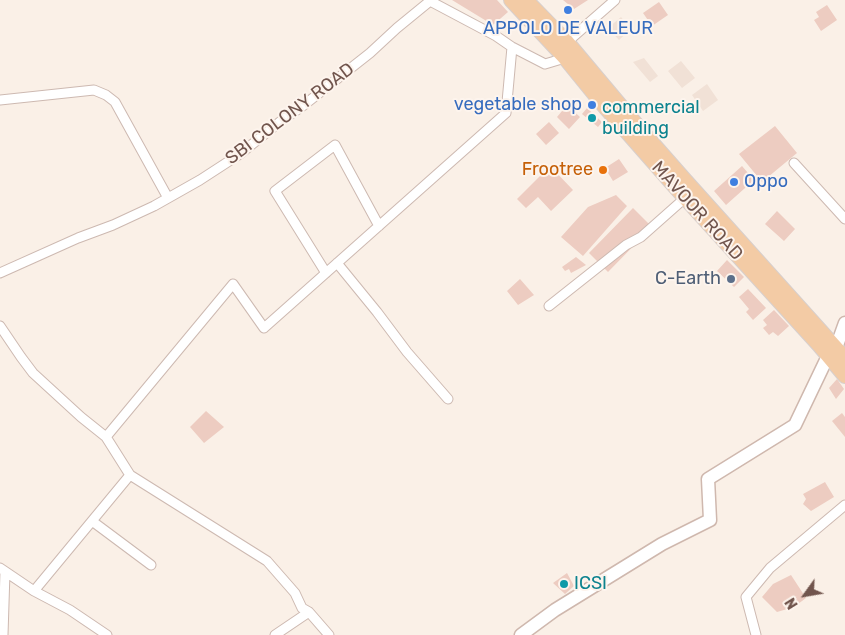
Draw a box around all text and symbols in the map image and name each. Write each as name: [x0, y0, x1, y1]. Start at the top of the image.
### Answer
marker: APPOLO DE VALEUR: [562, 4, 574, 16]
place label: APPOLO DE VALEUR: [483, 18, 653, 40]
street label: SBI COLONY ROAD: [221, 59, 359, 169]
place label: vegetable shop: [454, 94, 582, 116]
place label: commercial building: [602, 97, 700, 140]
marker: vegetable shop: [586, 99, 598, 111]
marker: commercial building: [586, 112, 598, 124]
street label: MAVOOR ROAD: [647, 157, 747, 265]
place label: Frootree: [522, 159, 593, 181]
marker: Frootree: [597, 164, 609, 176]
place label: Oppo: [744, 171, 788, 193]
marker: Oppo: [728, 176, 740, 188]
place label: C-Earth: [655, 268, 721, 290]
marker: C-Earth: [725, 273, 737, 285]
north arrow: [780, 570, 830, 620]
place label: ICSI: [574, 573, 607, 595]
marker: ICSI: [558, 578, 570, 590]
text: N: [782, 594, 802, 612]

